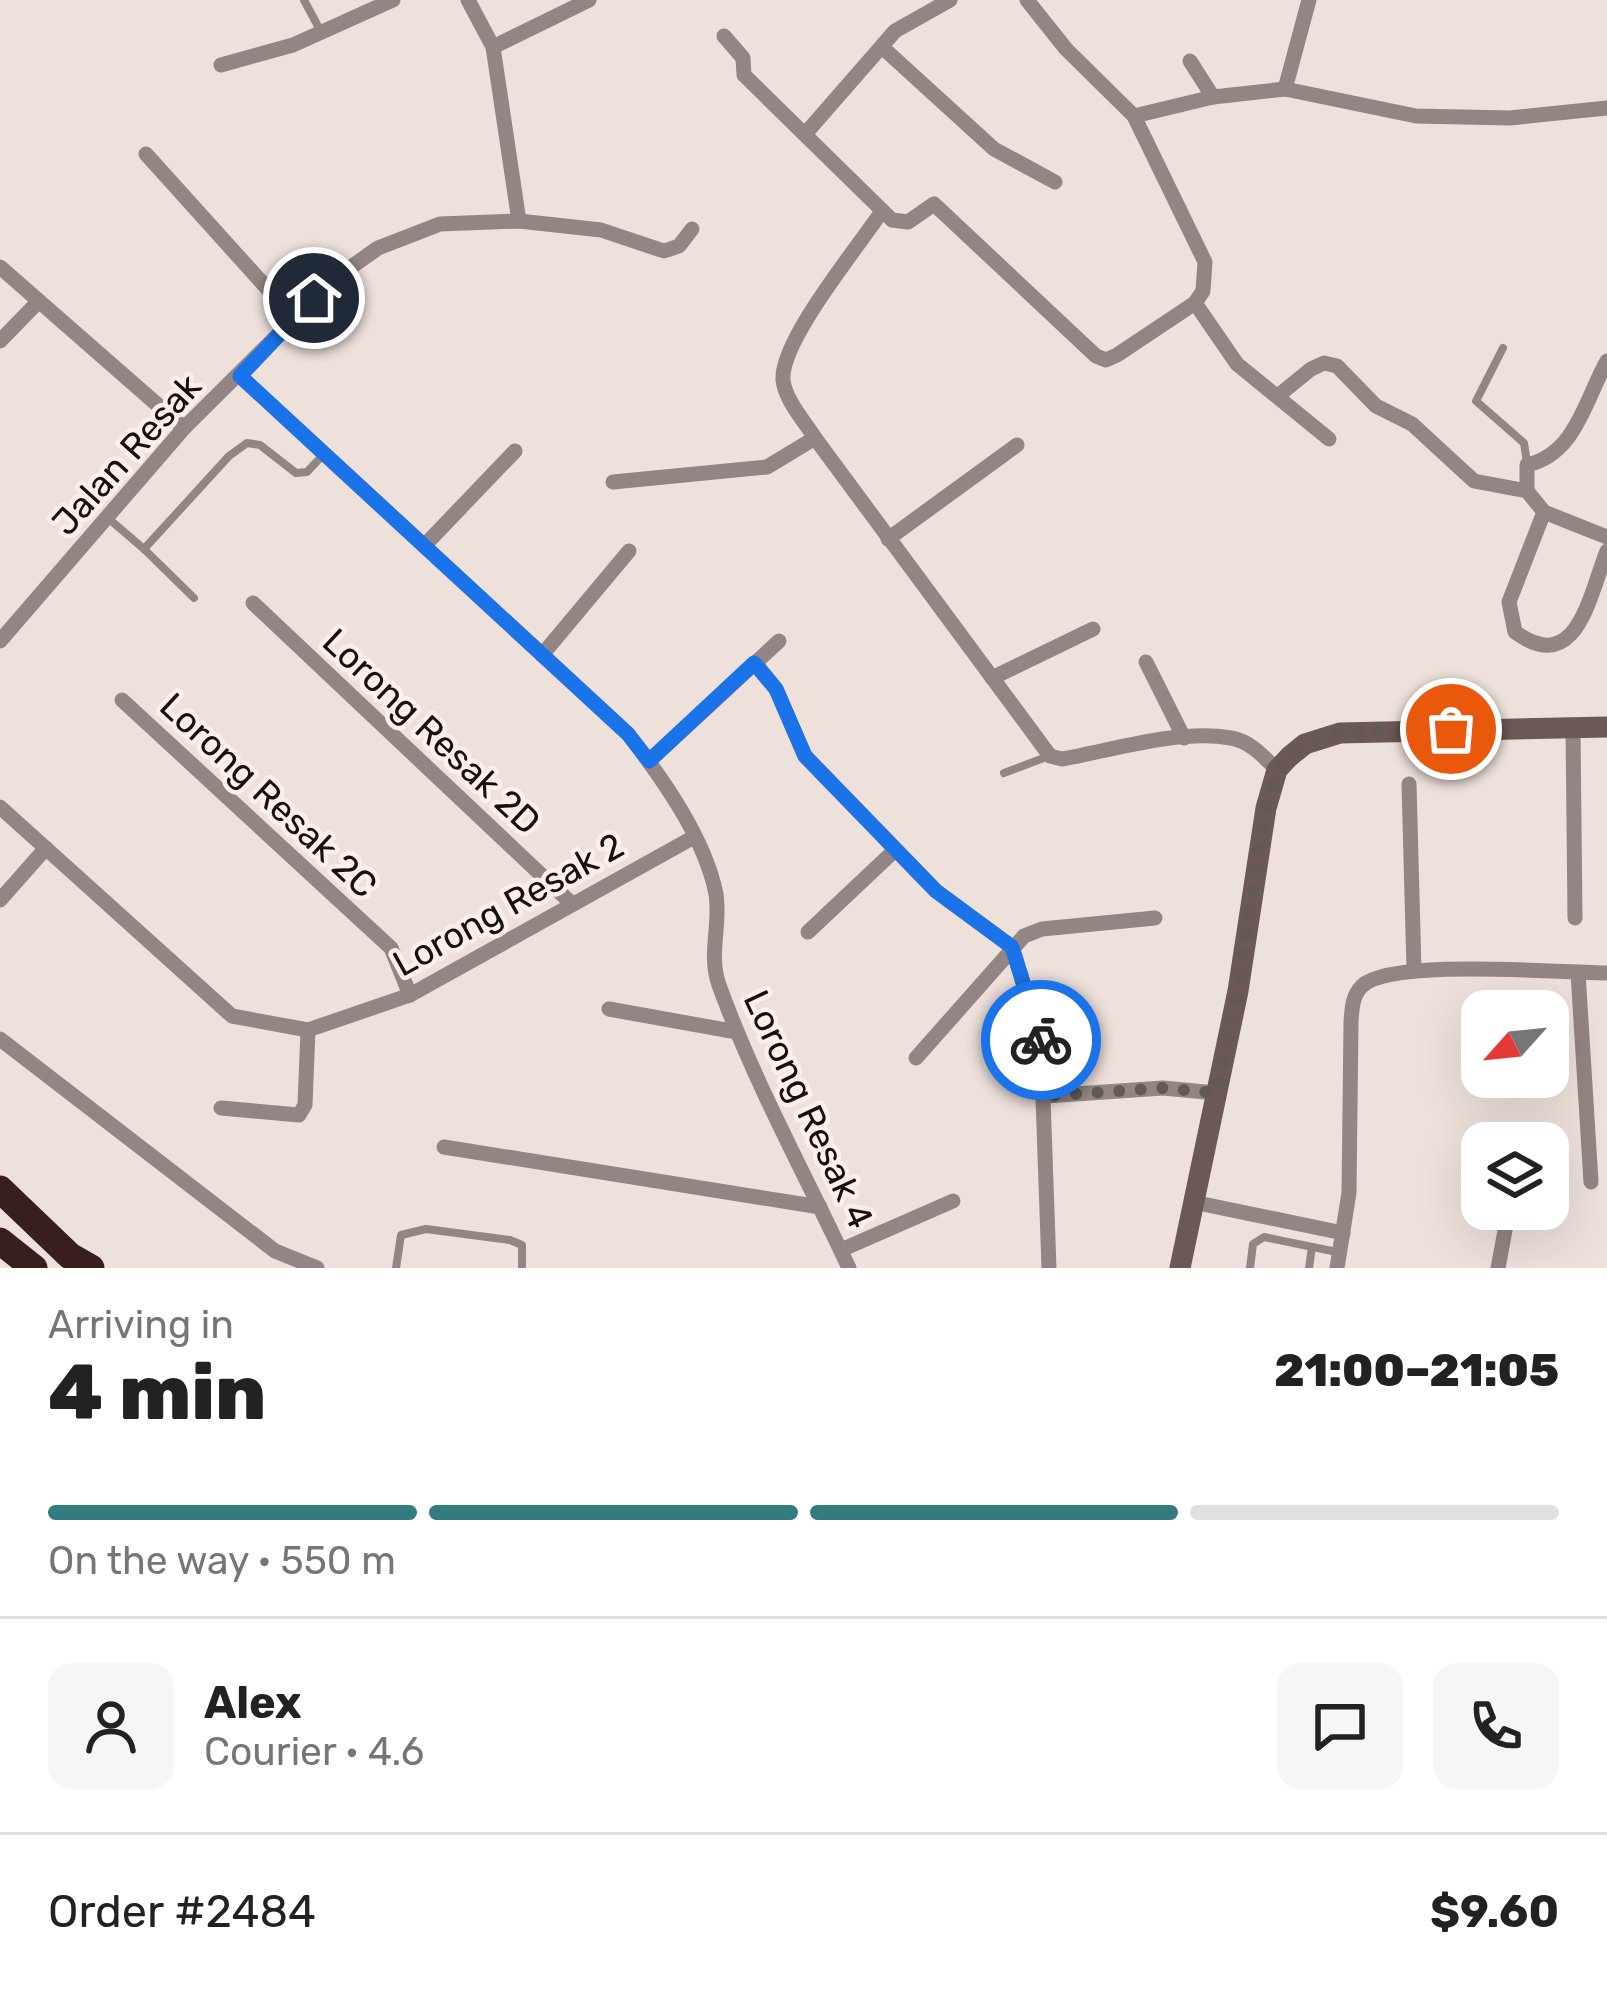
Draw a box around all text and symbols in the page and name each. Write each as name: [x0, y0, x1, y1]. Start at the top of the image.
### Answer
pin: [263, 247, 365, 349]
icon: home: [281, 265, 347, 331]
street label: Jalan Resak: [43, 365, 210, 544]
street label: Lorong Resak 2D: [314, 620, 549, 843]
pin: [1400, 678, 1502, 780]
street label: Lorong Resak 2C: [151, 684, 386, 907]
icon: bag: [1418, 696, 1484, 762]
street label: Lorong Resak 2: [386, 823, 631, 985]
courier: [981, 980, 1101, 1100]
street label: Lorong Resak 4: [735, 983, 883, 1235]
north arrow: [1461, 990, 1569, 1098]
map controls: [1461, 990, 1569, 1230]
icon: bike: [1008, 1007, 1074, 1073]
button: layers: [1461, 1122, 1569, 1230]
text: Arriving in: [48, 1302, 234, 1348]
text: 21:00–21:05: [1274, 1344, 1559, 1397]
text: 4 min: [48, 1346, 266, 1439]
text: On the way · 550 m: [48, 1538, 396, 1584]
button: person: [48, 1663, 174, 1789]
button: chat: [1277, 1663, 1403, 1789]
button: phone: [1433, 1663, 1559, 1789]
text: Alex: [204, 1676, 302, 1729]
text: Courier · 4.6: [204, 1729, 424, 1775]
text: Order #2484: [48, 1885, 316, 1938]
text: $9.60: [1430, 1885, 1559, 1938]

